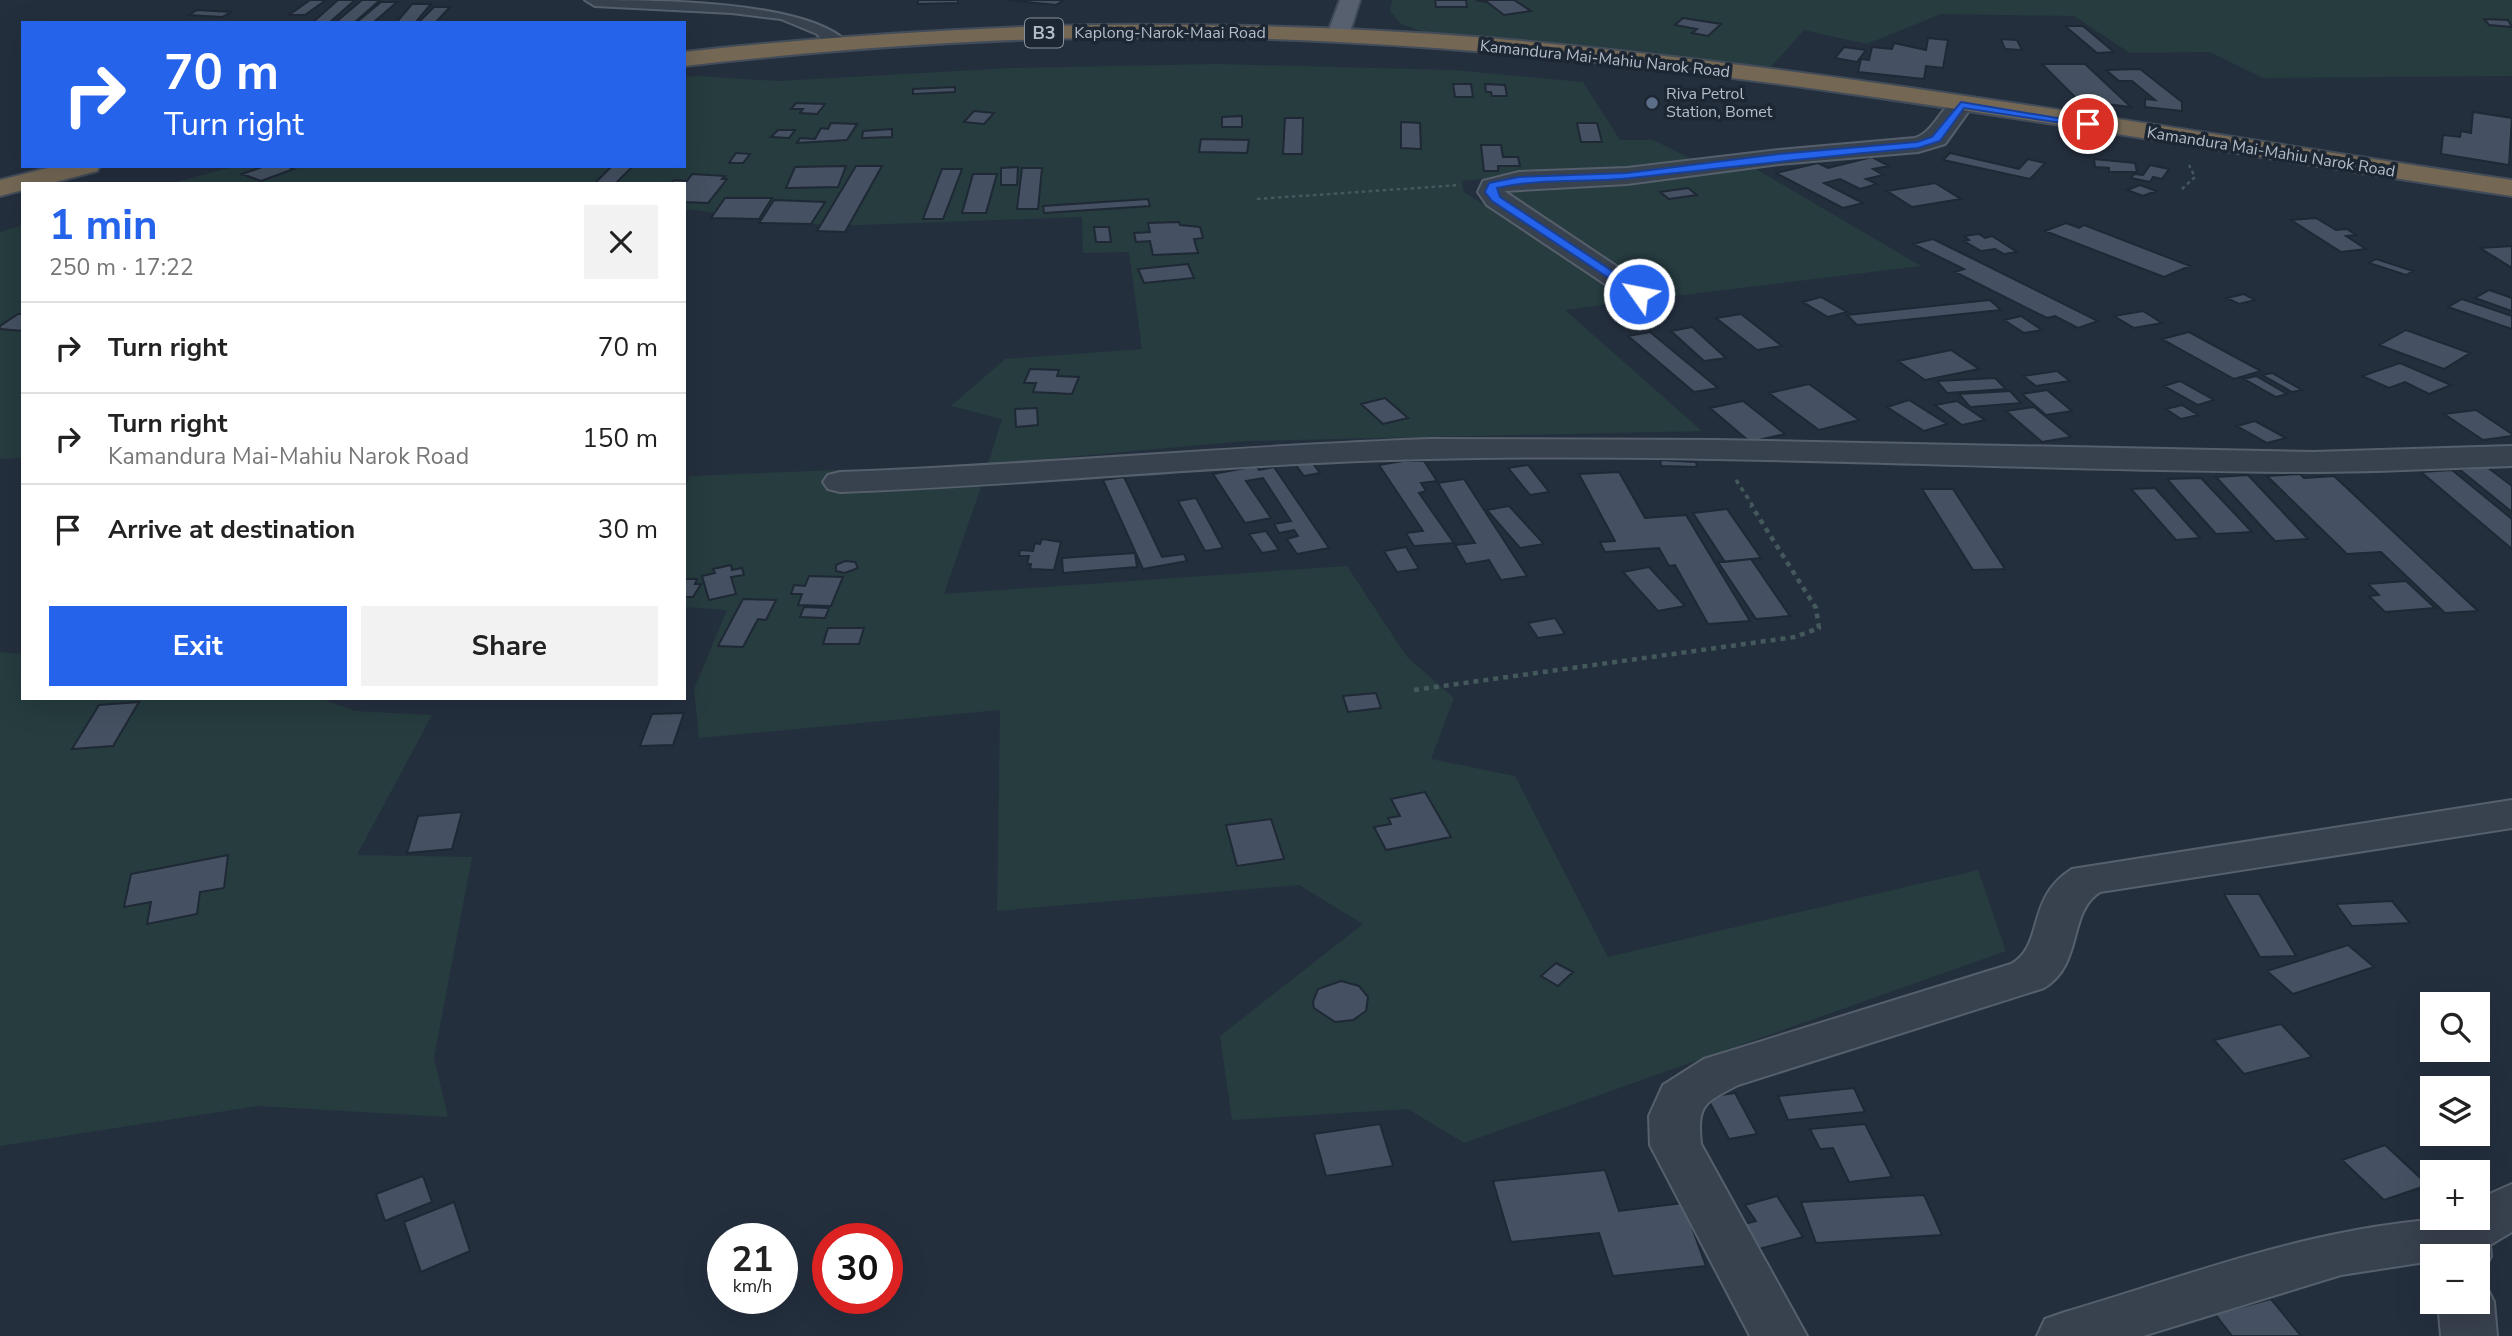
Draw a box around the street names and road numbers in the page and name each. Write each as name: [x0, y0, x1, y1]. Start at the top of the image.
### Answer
road number: B3: [1025, 18, 1063, 48]
street label: Kaplong-Narok-Maai Road: [1074, 22, 1266, 44]
street label: Kamandura Mai-Mahiu Narok Road: [1479, 35, 1731, 83]
street label: Kamandura Mai-Mahiu Narok Road: [2145, 121, 2397, 183]

